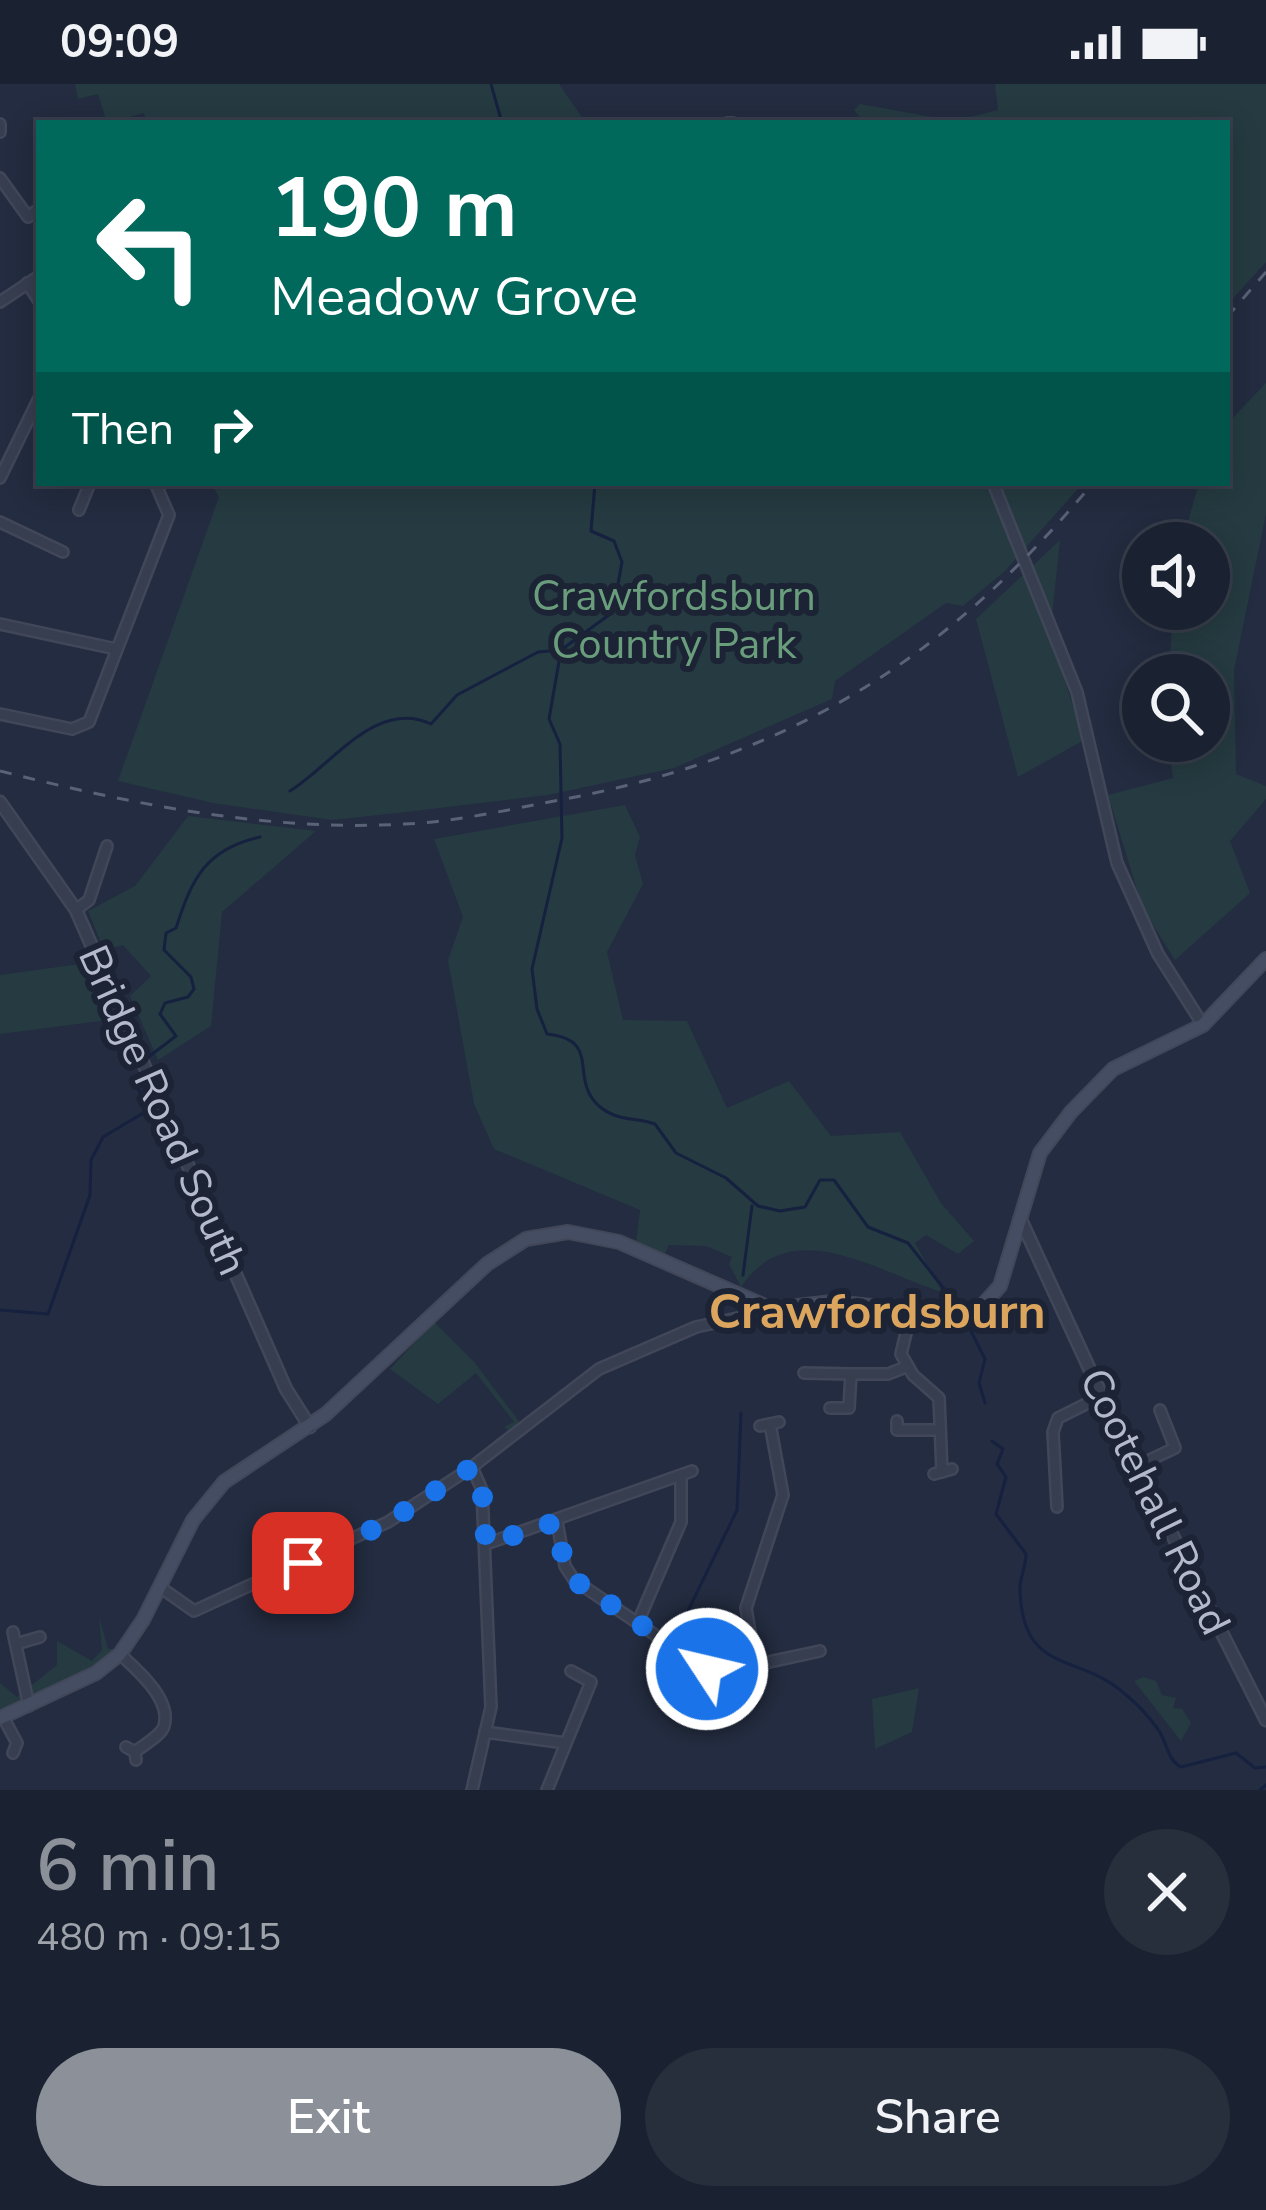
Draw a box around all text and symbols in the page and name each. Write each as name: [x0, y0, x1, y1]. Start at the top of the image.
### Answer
text: 09:09: [60, 12, 179, 73]
text: 190 m: [270, 151, 518, 266]
icon: left: [72, 168, 228, 324]
text: Meadow Grove: [270, 260, 638, 334]
icon: right: [198, 396, 264, 462]
text: Then: [72, 399, 174, 460]
map controls: [1122, 522, 1230, 762]
button: sound: [1122, 522, 1230, 630]
park label: Crawfordsburn Country Park: [532, 568, 816, 673]
button: search: [1122, 654, 1230, 762]
street label: Bridge Road South: [64, 937, 261, 1284]
district label: Crawfordsburn: [708, 1279, 1046, 1345]
street label: Cootehall Road: [1066, 1359, 1244, 1644]
pin: [252, 1512, 354, 1614]
icon: arrive: [270, 1530, 336, 1596]
position arrow: [644, 1606, 770, 1732]
text: 6 min: [36, 1817, 219, 1915]
button: close: [1104, 1829, 1230, 1955]
text: 480 m · 09:15: [36, 1911, 281, 1964]
button: Exit: [36, 2048, 621, 2186]
button: Share: [645, 2048, 1230, 2186]

